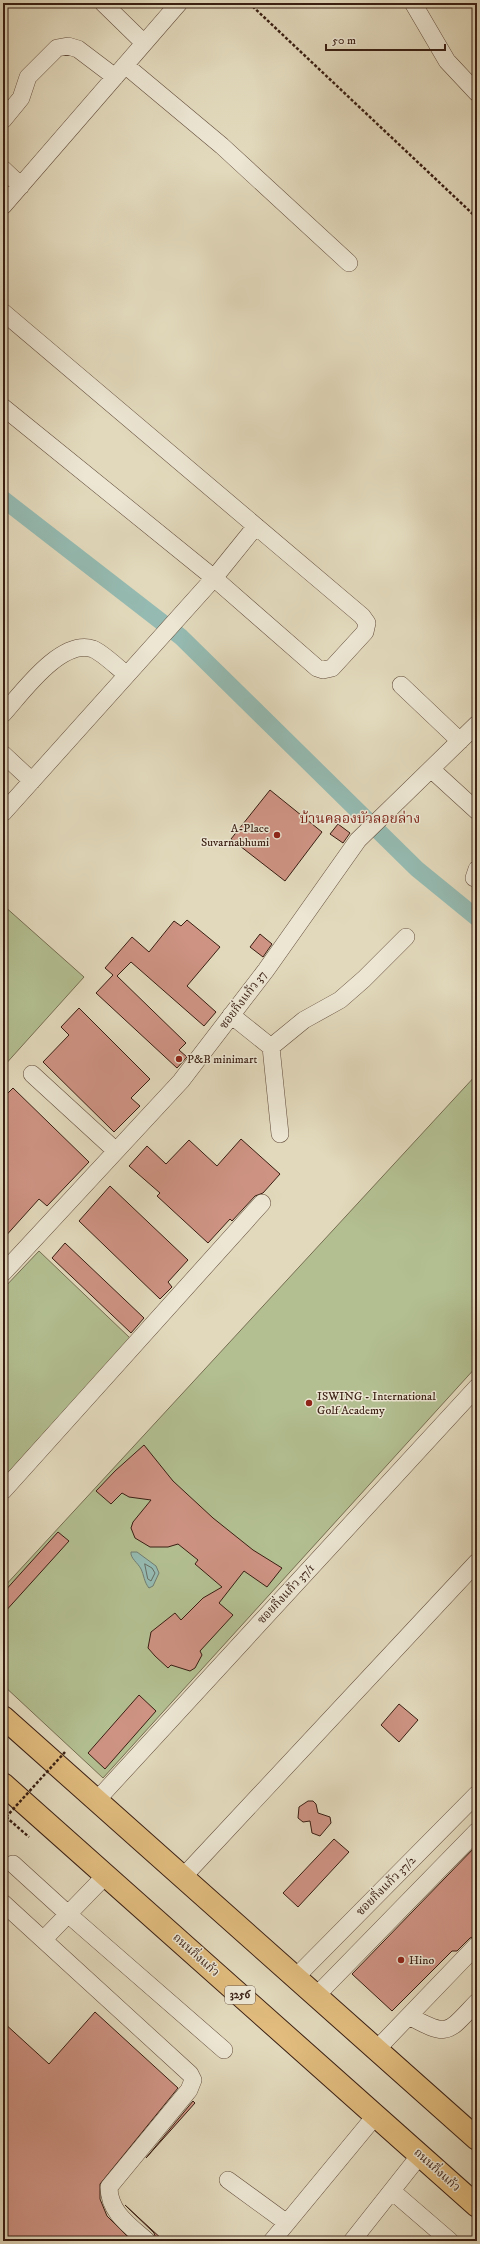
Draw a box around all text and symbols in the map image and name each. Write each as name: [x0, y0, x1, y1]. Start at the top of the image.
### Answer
scale bar: [326, 26, 445, 52]
text: 50 m: [332, 33, 356, 48]
district label: บ้านคลองบัวลอยล่าง: [300, 810, 420, 828]
place label: A-Place Suvarnabhumi: [201, 821, 269, 850]
marker: A-Place Suvarnabhumi: [272, 830, 282, 840]
street label: ซอยกิ่งแก้ว 37: [215, 967, 270, 1032]
place label: P&B minimart: [187, 1052, 257, 1067]
marker: P&B minimart: [174, 1054, 184, 1064]
place label: ISWING - International Golf Academy: [317, 1389, 436, 1418]
marker: ISWING - International Golf Academy: [304, 1398, 314, 1408]
street label: ซอยกิ่งแก้ว 37/1: [253, 1560, 318, 1627]
street label: ซอยกิ่งแก้ว 37/2: [352, 1852, 419, 1919]
street label: ถนนกิ่งแก้ว: [169, 1929, 224, 1980]
place label: Hino: [409, 1953, 434, 1968]
marker: Hino: [396, 1955, 406, 1965]
road number: 3256: [225, 1986, 255, 2004]
street label: ถนนกิ่งแก้ว: [410, 2144, 465, 2195]

